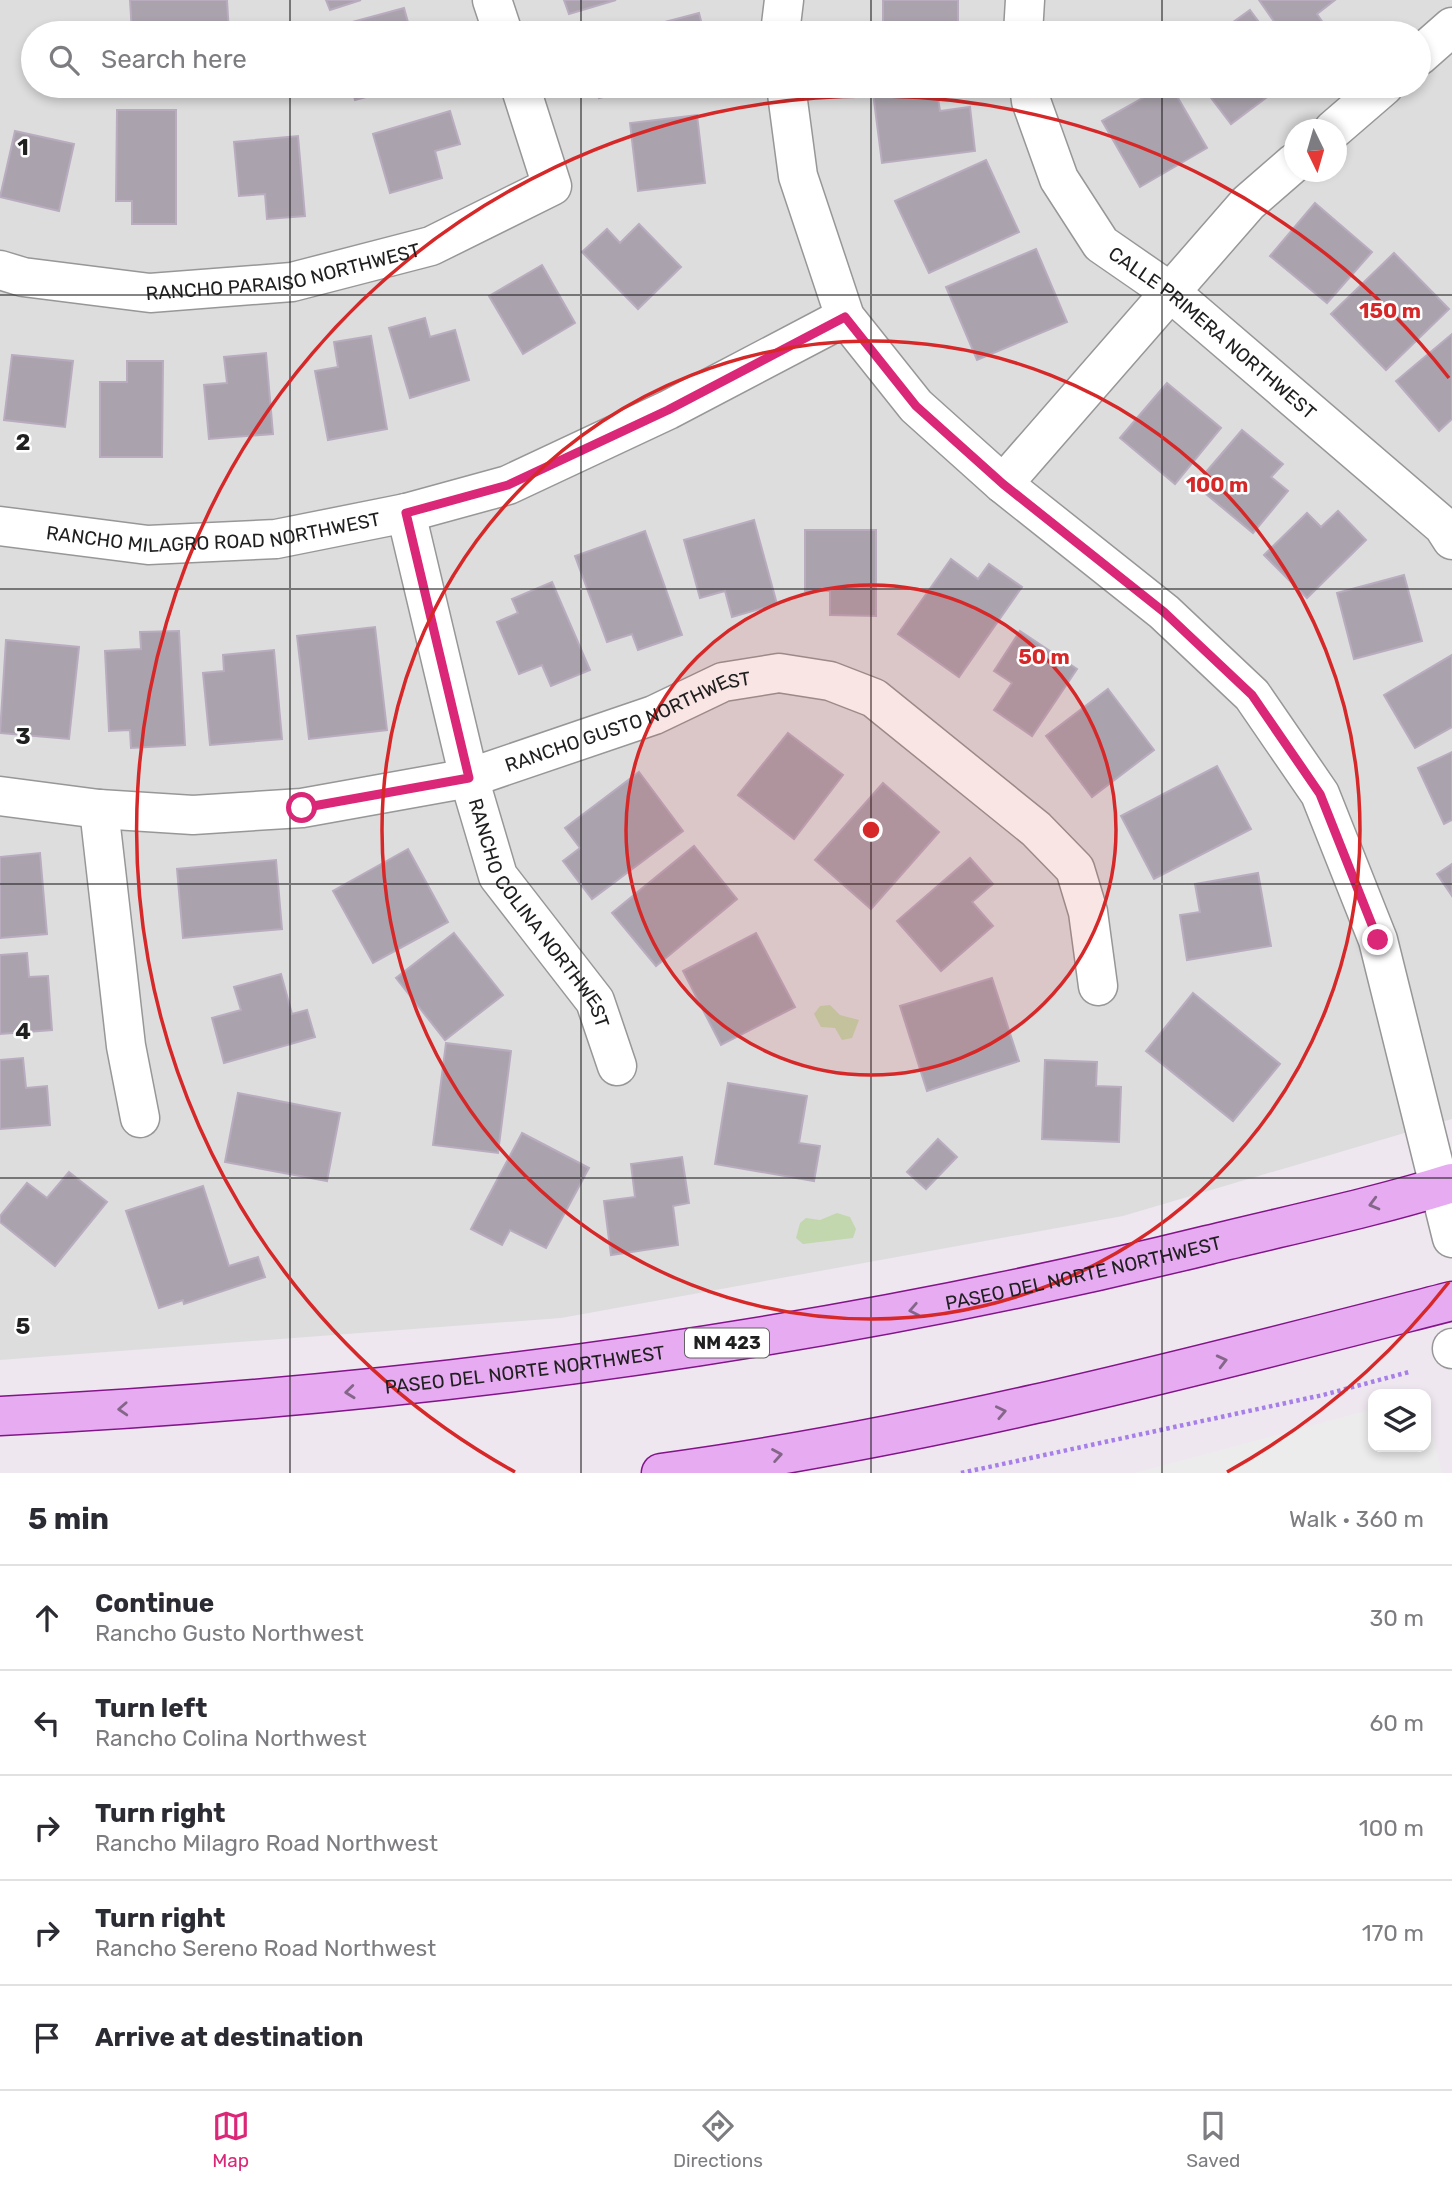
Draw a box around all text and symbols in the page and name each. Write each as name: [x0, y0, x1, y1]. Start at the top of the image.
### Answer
search box: [21, 21, 1431, 98]
icon: search: [45, 41, 83, 79]
text: Search here: [101, 44, 247, 75]
north arrow: [1284, 119, 1347, 182]
text: 1: [17, 133, 29, 161]
street label: RANCHO PARAISO NORTHWEST: [145, 238, 422, 305]
street label: CALLE PRIMERA NORTHWEST: [1104, 241, 1321, 424]
text: 150 m: [1359, 298, 1421, 323]
text: 2: [16, 428, 30, 456]
text: 100 m: [1186, 472, 1248, 497]
street label: RANCHO MILAGRO ROAD NORTHWEST: [45, 507, 382, 556]
text: 50 m: [1018, 644, 1070, 669]
street label: RANCHO GUSTO NORTHWEST: [502, 666, 752, 776]
text: 3: [15, 722, 31, 750]
route start: [286, 792, 317, 823]
street label: RANCHO COLINA NORTHWEST: [464, 795, 615, 1031]
centre of rings: [859, 818, 883, 842]
route end: [1362, 924, 1393, 955]
text: 4: [15, 1017, 31, 1045]
one-way arrow: [1369, 1196, 1381, 1210]
street label: PASEO DEL NORTE NORTHWEST: [943, 1231, 1223, 1315]
one-way arrow: [908, 1302, 920, 1317]
text: 5: [16, 1312, 31, 1340]
road number: NM 423: [685, 1328, 769, 1358]
street label: PASEO DEL NORTE NORTHWEST: [384, 1340, 666, 1398]
one-way arrow: [1216, 1355, 1228, 1369]
one-way arrow: [344, 1384, 356, 1399]
map controls: [1368, 1389, 1431, 1452]
button: layers: [1368, 1389, 1431, 1452]
one-way arrow: [117, 1402, 128, 1417]
one-way arrow: [995, 1406, 1007, 1421]
one-way arrow: [771, 1448, 783, 1463]
text: 5 min: [28, 1501, 109, 1537]
text: Walk · 360 m: [1289, 1505, 1424, 1533]
text: Continue: [95, 1588, 214, 1619]
icon: ahead: [28, 1599, 66, 1637]
text: 30 m: [1369, 1604, 1424, 1632]
text: Rancho Gusto Northwest: [95, 1619, 364, 1647]
text: Turn left: [95, 1693, 207, 1724]
icon: left: [28, 1704, 66, 1742]
text: 60 m: [1369, 1709, 1424, 1737]
text: Rancho Colina Northwest: [95, 1724, 367, 1752]
text: Turn right: [95, 1798, 225, 1829]
icon: right: [28, 1809, 66, 1847]
text: 100 m: [1359, 1814, 1424, 1842]
text: Rancho Milagro Road Northwest: [95, 1829, 438, 1857]
text: Turn right: [95, 1903, 225, 1934]
icon: right: [28, 1914, 66, 1952]
text: 170 m: [1362, 1919, 1424, 1947]
text: Rancho Sereno Road Northwest: [95, 1934, 436, 1962]
icon: arrive: [28, 2019, 66, 2057]
text: Arrive at destination: [95, 2022, 363, 2053]
tab: Map: [212, 2107, 250, 2172]
tab: Directions: [673, 2107, 763, 2172]
tab: Saved: [1186, 2107, 1240, 2172]

